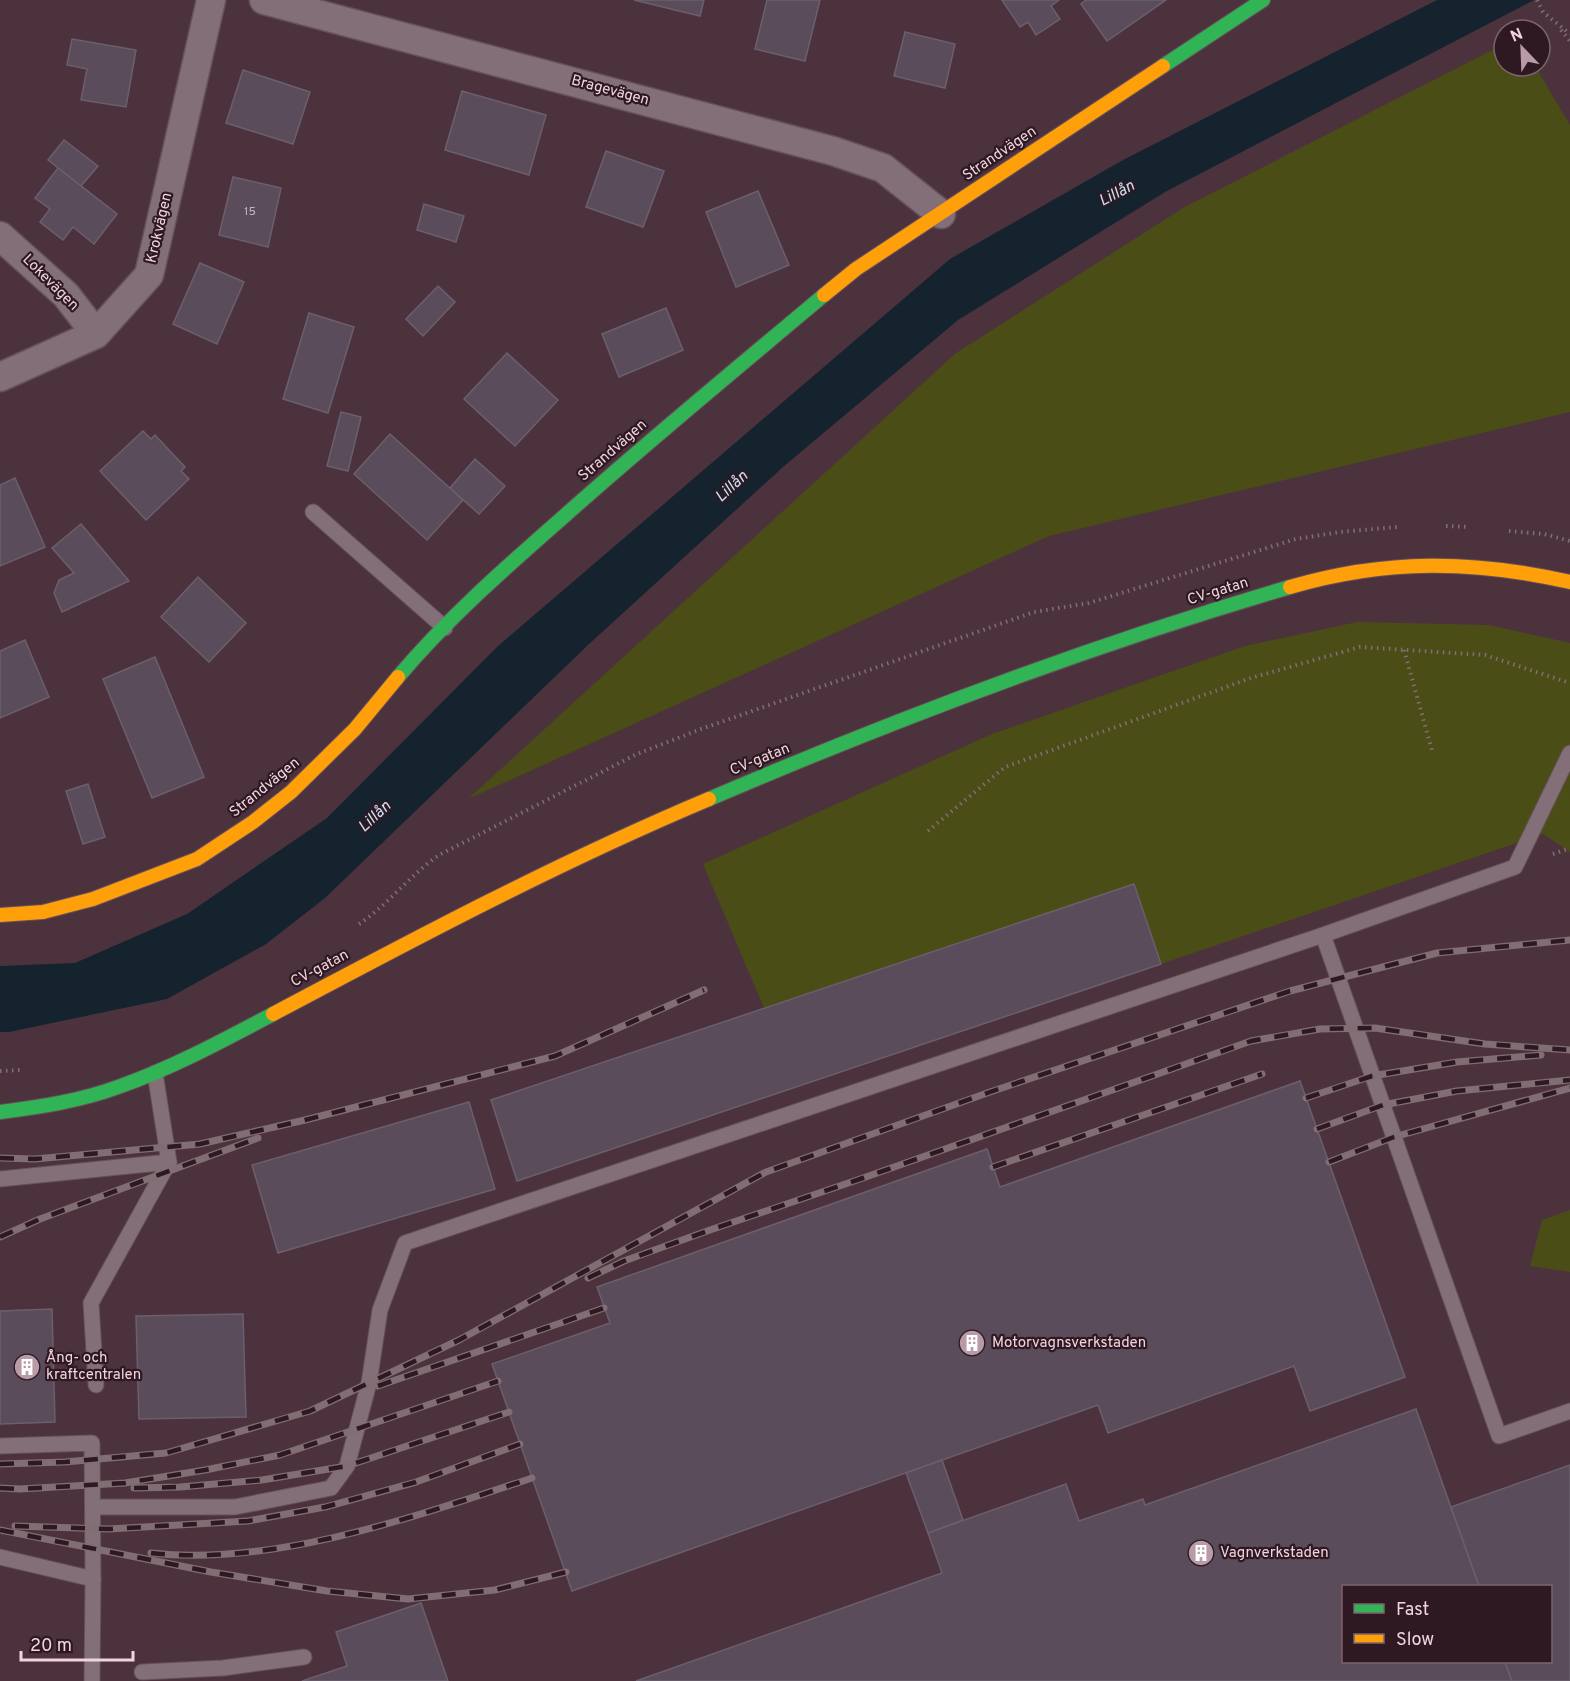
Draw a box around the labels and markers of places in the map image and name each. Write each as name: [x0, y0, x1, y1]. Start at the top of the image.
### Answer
building icon: Motorvagnsverkstaden: [957, 1328, 987, 1358]
place label: Motorvagnsverkstaden: [992, 1334, 1146, 1353]
place label: Ång- och kraftcentralen: [46, 1349, 141, 1385]
building icon: Ång- och kraftcentralen: [12, 1352, 42, 1382]
building icon: Vagnverkstaden: [1186, 1538, 1216, 1568]
place label: Vagnverkstaden: [1220, 1544, 1329, 1563]

